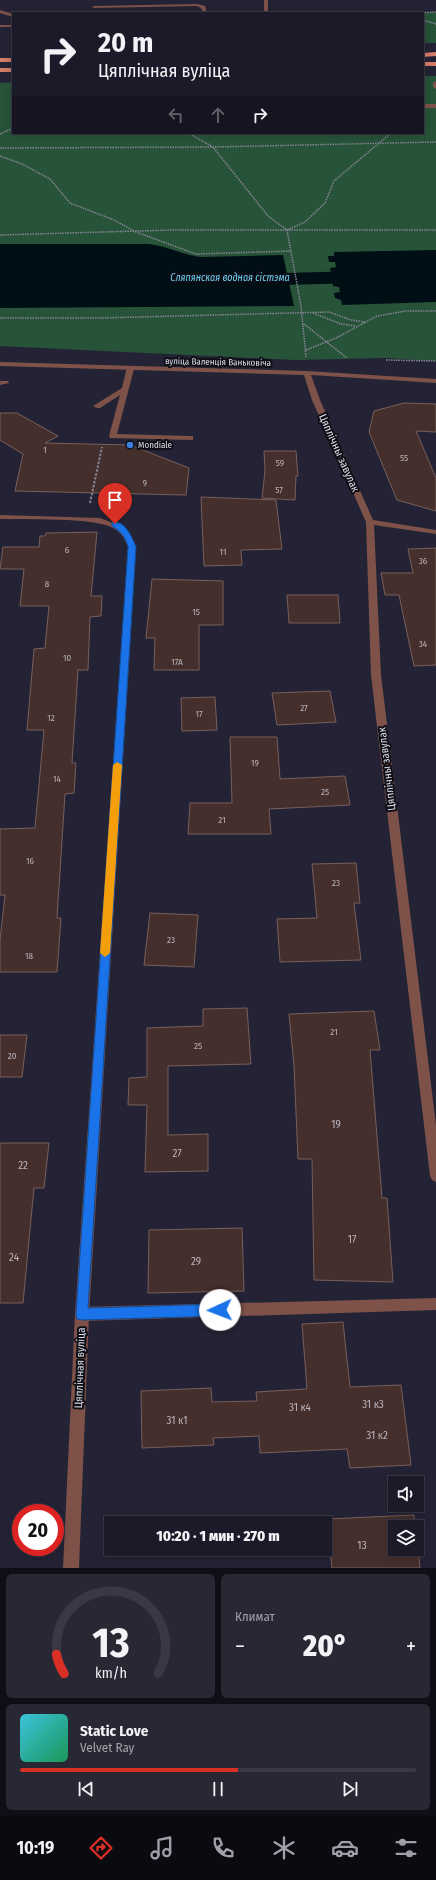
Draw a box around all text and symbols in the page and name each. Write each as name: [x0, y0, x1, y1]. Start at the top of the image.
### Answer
text: 20 m: [98, 26, 153, 59]
icon: right: [32, 28, 84, 80]
text: Цяплічная вуліца: [98, 60, 230, 82]
icon: left: [165, 104, 187, 126]
icon: ahead: [207, 104, 229, 126]
icon: right: [249, 104, 271, 126]
water label: Сляпянская водная сістэма: [170, 271, 290, 284]
street label: вуліца Валенція Ваньковіча: [165, 356, 272, 368]
street label: Цяплічны завулак: [316, 412, 362, 495]
marker: Mondiale: [125, 440, 135, 450]
place label: Mondiale: [138, 440, 173, 450]
house number: 1: [43, 445, 47, 455]
house number: 55: [400, 453, 408, 463]
house number: 59: [276, 458, 284, 468]
house number: 9: [143, 478, 147, 488]
pin: [98, 483, 132, 524]
house number: 57: [275, 485, 283, 495]
icon: arrive: [104, 489, 126, 511]
house number: 6: [65, 545, 70, 555]
house number: 11: [220, 547, 226, 557]
house number: 36: [419, 556, 428, 566]
house number: 8: [45, 579, 50, 589]
house number: 15: [192, 607, 200, 617]
house number: 34: [419, 639, 428, 649]
house number: 10: [63, 653, 71, 663]
house number: 17А: [171, 657, 183, 667]
house number: 27: [300, 703, 308, 713]
house number: 17: [195, 709, 203, 719]
house number: 12: [47, 713, 55, 723]
street label: Цяплічны завулак: [375, 726, 399, 812]
house number: 19: [251, 758, 259, 768]
house number: 14: [53, 774, 62, 784]
house number: 25: [321, 787, 329, 797]
house number: 21: [218, 815, 226, 825]
house number: 16: [26, 856, 35, 866]
house number: 23: [332, 878, 340, 888]
house number: 23: [167, 935, 175, 945]
house number: 18: [25, 951, 34, 961]
house number: 21: [330, 1027, 338, 1037]
house number: 25: [194, 1041, 202, 1051]
house number: 20: [8, 1051, 17, 1061]
house number: 19: [331, 1118, 341, 1131]
house number: 27: [172, 1147, 182, 1160]
house number: 22: [18, 1159, 28, 1172]
house number: 17: [348, 1233, 357, 1246]
house number: 24: [9, 1251, 20, 1264]
house number: 29: [191, 1255, 201, 1268]
position arrow: [199, 1289, 241, 1331]
street label: Цяплічная вуліца: [72, 1327, 88, 1409]
house number: 31 к3: [362, 1398, 384, 1411]
house number: 31 к4: [289, 1401, 312, 1414]
house number: 31 к1: [167, 1414, 187, 1427]
house number: 31 к2: [366, 1429, 388, 1442]
map controls: [388, 1476, 424, 1556]
button: sound: [388, 1476, 424, 1512]
speed limit sign: 20: [12, 1504, 64, 1556]
button: layers: [388, 1520, 424, 1556]
text: 10:20 · 1 мин · 270 m: [156, 1527, 280, 1545]
house number: 13: [357, 1539, 367, 1552]
text: Климат: [235, 1609, 275, 1624]
text: 13: [92, 1618, 129, 1668]
text: 20°: [303, 1628, 348, 1664]
text: −: [235, 1633, 245, 1660]
text: +: [406, 1633, 416, 1660]
text: km/h: [95, 1665, 126, 1682]
text: Static Love: [80, 1722, 148, 1740]
text: Velvet Ray: [80, 1740, 134, 1755]
icon: previous: [75, 1778, 97, 1800]
icon: pause: [207, 1778, 229, 1800]
icon: next: [339, 1778, 361, 1800]
icon: directions: [87, 1834, 115, 1862]
icon: music: [148, 1834, 176, 1862]
icon: phone: [209, 1834, 237, 1862]
icon: climate: [270, 1834, 298, 1862]
icon: car: [331, 1834, 359, 1862]
icon: filters: [392, 1834, 420, 1862]
text: 10:19: [16, 1837, 54, 1859]

